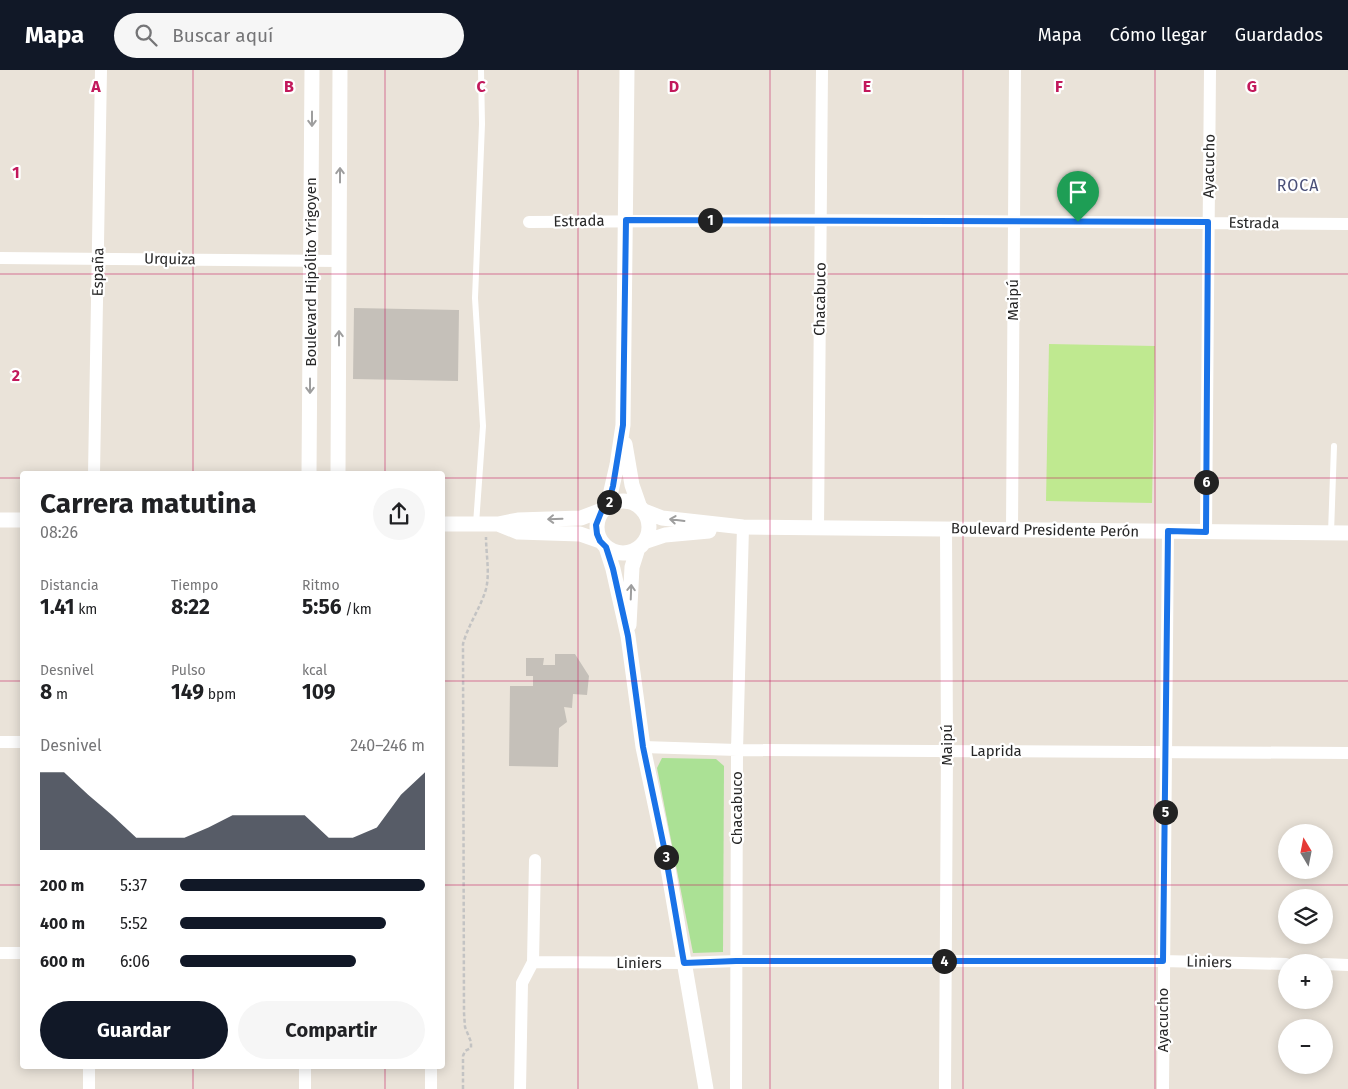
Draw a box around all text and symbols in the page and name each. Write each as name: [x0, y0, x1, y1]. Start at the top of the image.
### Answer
search box: [114, 13, 464, 58]
text: Mapa: [25, 21, 84, 49]
icon: search: [132, 21, 160, 49]
text: Buscar aquí: [172, 24, 273, 47]
text: Mapa: [1038, 24, 1082, 46]
text: Cómo llegar: [1110, 24, 1207, 46]
text: Guardados: [1235, 24, 1323, 46]
text: A: [90, 77, 101, 96]
text: B: [284, 77, 294, 96]
text: C: [476, 77, 486, 96]
text: D: [669, 77, 679, 96]
text: E: [863, 77, 871, 96]
text: F: [1055, 77, 1063, 96]
text: G: [1247, 77, 1257, 96]
one-way arrow: [307, 110, 317, 126]
street label: Ayacucho: [1199, 134, 1219, 198]
text: 1: [12, 163, 20, 182]
one-way arrow: [335, 167, 345, 184]
pin: [1057, 171, 1099, 222]
district label: ROCA: [1277, 176, 1319, 195]
street label: Boulevard Hipólito Yrigoyen: [302, 177, 320, 367]
icon: arrive: [1064, 178, 1092, 206]
pin: 1: [698, 208, 722, 232]
street label: Estrada: [553, 212, 605, 230]
text: 1: [707, 212, 714, 229]
street label: Estrada: [1228, 214, 1280, 232]
street label: España: [89, 247, 107, 297]
street label: Urquiza: [144, 250, 196, 268]
street label: Chacabuco: [810, 262, 830, 336]
street label: Maipú: [1004, 279, 1022, 321]
one-way arrow: [334, 330, 344, 346]
text: 2: [12, 366, 20, 385]
one-way arrow: [305, 378, 315, 394]
pin: 6: [1194, 470, 1218, 494]
text: 6: [1203, 474, 1210, 491]
text: Carrera matutina: [40, 487, 257, 520]
button: share: [373, 488, 425, 540]
pin: 2: [596, 490, 622, 514]
text: 2: [606, 494, 613, 511]
one-way arrow: [547, 514, 563, 524]
one-way arrow: [669, 515, 685, 525]
street label: Boulevard Presidente Perón: [951, 519, 1139, 541]
text: 08:26: [40, 523, 78, 542]
text: Distancia: [40, 577, 99, 594]
text: Tiempo: [171, 577, 218, 594]
text: Ritmo: [302, 577, 340, 594]
one-way arrow: [627, 584, 636, 600]
text: 1.41: [40, 594, 74, 620]
text: 8:22: [171, 594, 210, 620]
text: 5:56: [302, 594, 342, 620]
text: km: [74, 601, 97, 618]
text: /km: [342, 601, 372, 618]
text: Desnivel: [40, 662, 94, 679]
text: Pulso: [171, 662, 206, 679]
text: kcal: [302, 662, 327, 679]
text: 8: [40, 679, 52, 705]
text: 149: [171, 679, 204, 705]
text: 109: [302, 679, 336, 705]
text: m: [52, 686, 68, 703]
text: bpm: [204, 686, 236, 703]
street label: Maipú: [938, 724, 956, 766]
text: Desnivel: [40, 736, 102, 755]
text: 240–246 m: [350, 736, 425, 755]
street label: Laprida: [970, 742, 1022, 760]
street label: Chacabuco: [728, 771, 746, 845]
pin: 5: [1152, 800, 1178, 824]
text: 5: [1162, 804, 1169, 821]
north arrow: [1278, 824, 1332, 879]
map controls: [1278, 824, 1333, 1074]
pin: 3: [654, 844, 678, 870]
text: 3: [663, 849, 670, 866]
text: 200 m: [40, 876, 84, 895]
text: 5:37: [120, 876, 147, 895]
button: layers: [1278, 889, 1333, 944]
text: 400 m: [40, 914, 85, 933]
text: 5:52: [120, 914, 148, 933]
pin: 4: [932, 948, 956, 974]
text: 600 m: [40, 952, 85, 971]
text: 6:06: [120, 952, 150, 971]
text: 4: [941, 953, 948, 970]
street label: Liniers: [1186, 953, 1232, 971]
street label: Liniers: [616, 954, 662, 972]
button: +: [1278, 954, 1333, 1009]
street label: Ayacucho: [1154, 988, 1172, 1052]
button: Guardar: [40, 1001, 228, 1059]
button: Compartir: [238, 1001, 425, 1059]
button: −: [1278, 1019, 1333, 1074]

